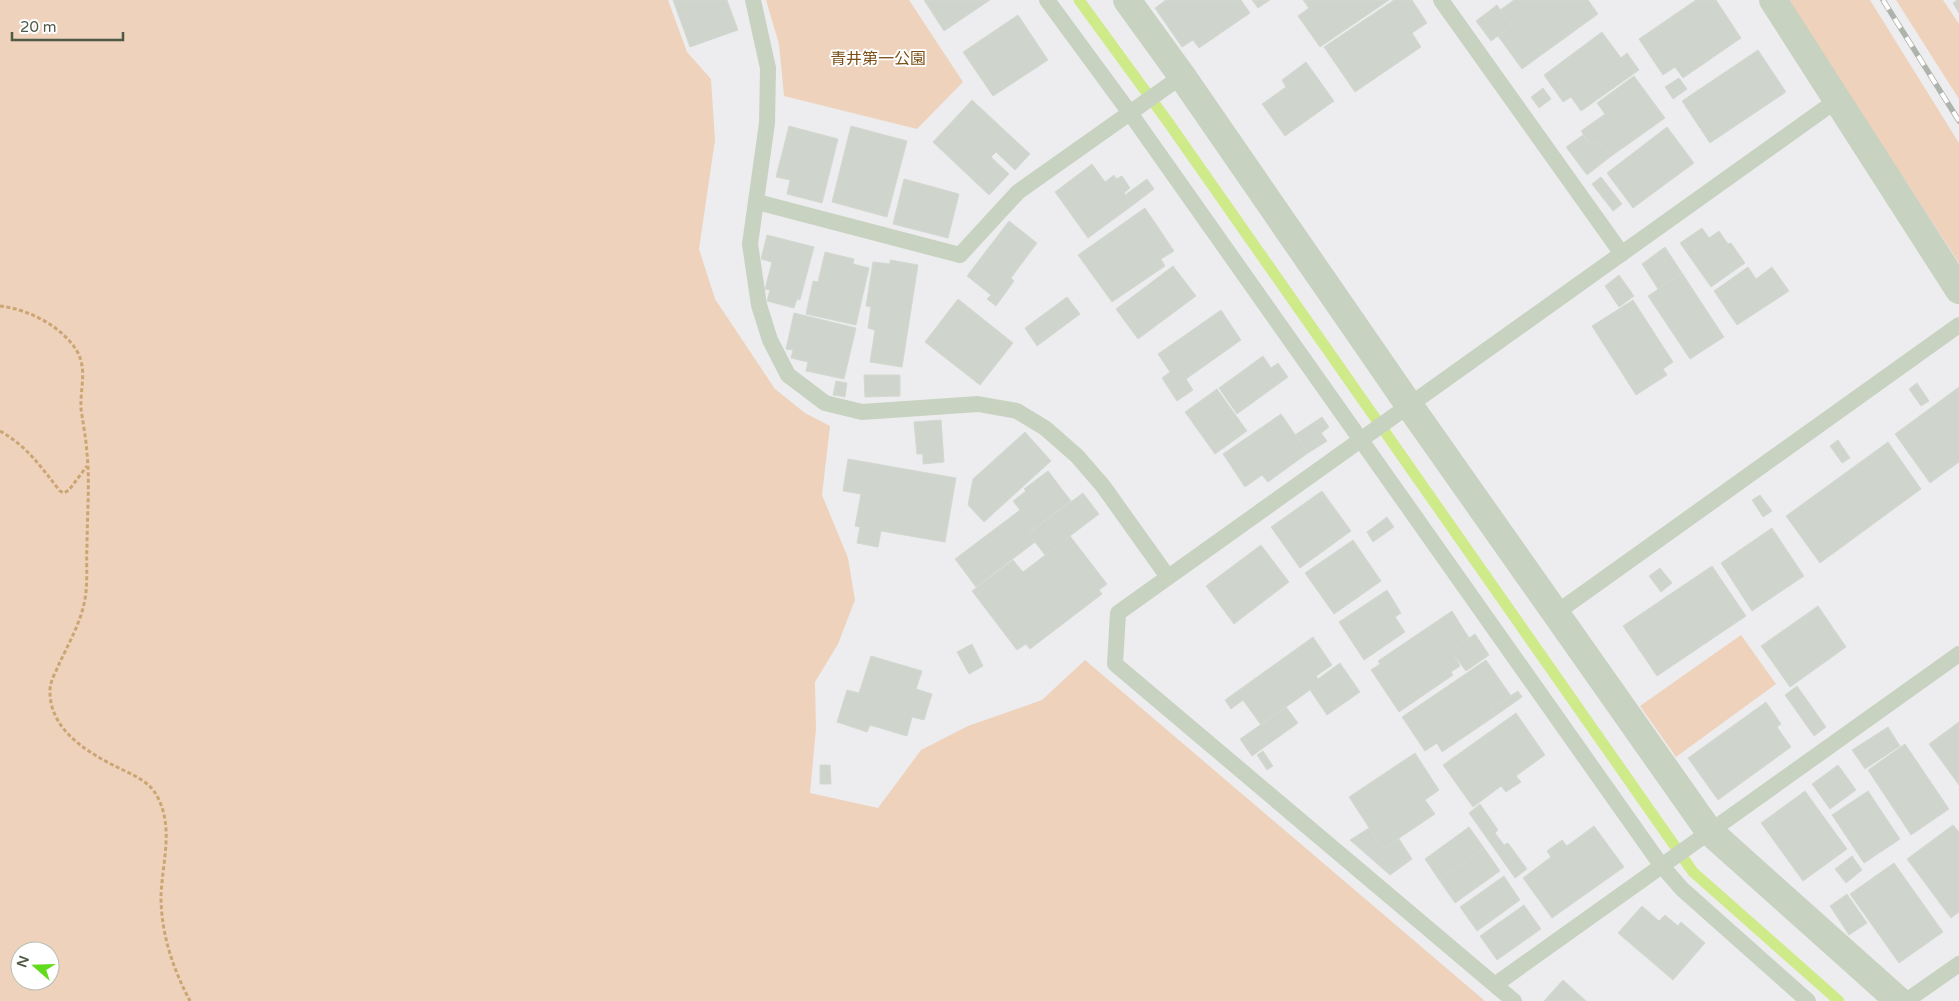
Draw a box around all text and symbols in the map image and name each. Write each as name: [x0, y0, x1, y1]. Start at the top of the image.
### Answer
scale bar: [12, 10, 124, 42]
text: 20 m: [20, 18, 57, 36]
park label: 青井第一公園: [830, 49, 926, 69]
north arrow: [10, 941, 60, 991]
text: N: [13, 954, 33, 970]

